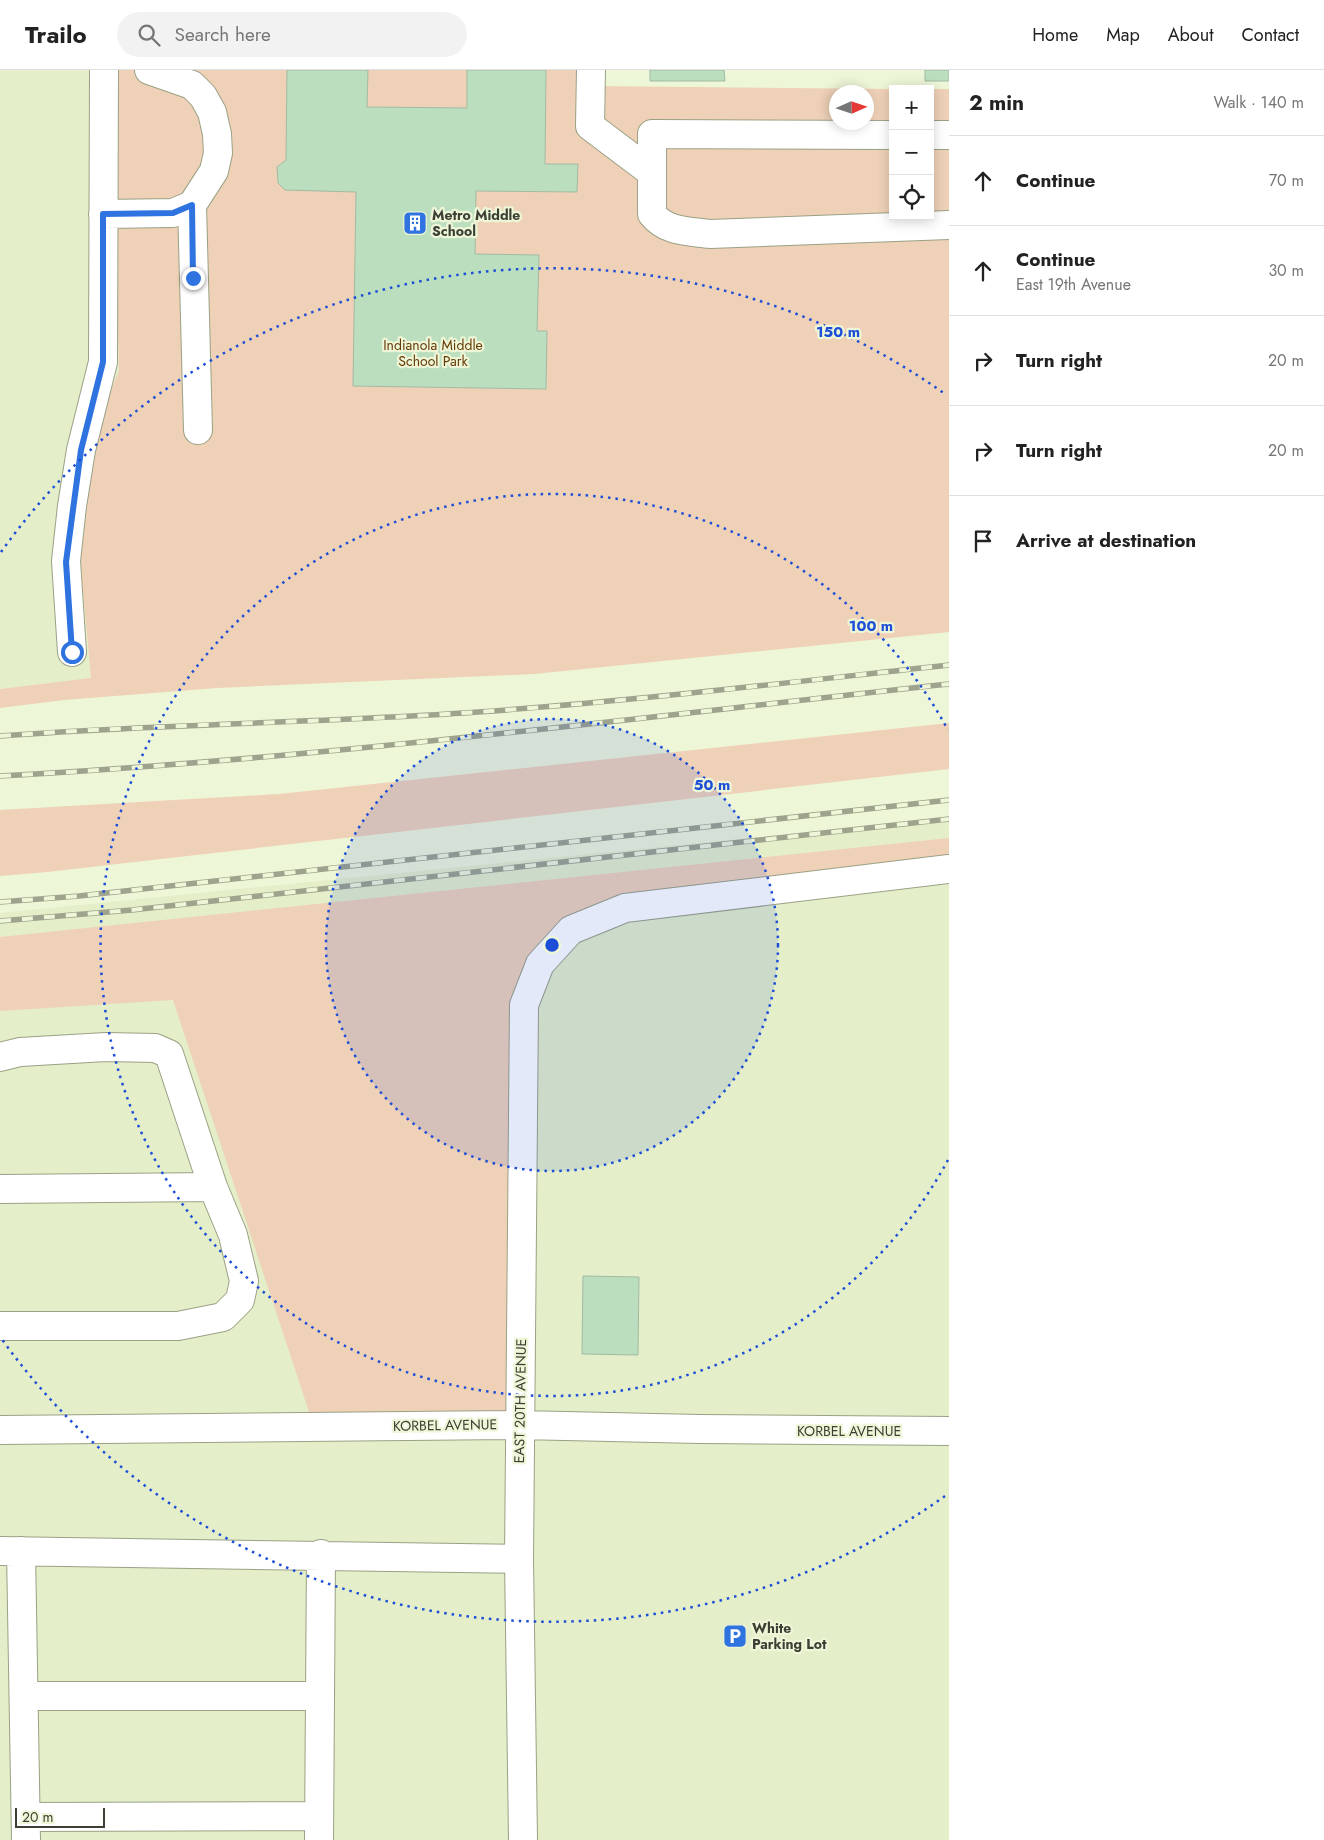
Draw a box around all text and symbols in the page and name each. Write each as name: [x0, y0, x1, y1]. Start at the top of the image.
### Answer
search box: [117, 12, 467, 57]
text: Trailo: [25, 17, 87, 52]
icon: search: [135, 21, 163, 49]
text: Search here: [175, 21, 271, 48]
text: Home: [1032, 22, 1078, 48]
text: Map: [1106, 22, 1140, 48]
text: About: [1168, 22, 1213, 48]
text: Contact: [1241, 22, 1299, 48]
north arrow: [829, 85, 874, 130]
map controls: [889, 85, 934, 220]
button: +: [889, 85, 934, 130]
text: 2 min: [969, 88, 1024, 118]
text: Walk · 140 m: [1214, 91, 1304, 114]
button: −: [889, 130, 934, 175]
icon: ahead: [969, 167, 997, 195]
text: Continue: [1016, 167, 1095, 194]
text: 70 m: [1269, 169, 1304, 192]
button: locate: [889, 175, 934, 220]
place label: Metro Middle School: [432, 205, 520, 241]
building icon: Metro Middle School: [402, 210, 428, 236]
text: Continue: [1016, 246, 1095, 273]
icon: ahead: [969, 257, 997, 285]
text: 30 m: [1268, 259, 1304, 282]
route end: [182, 267, 205, 290]
text: East 19th Avenue: [1016, 273, 1131, 296]
text: 150 m: [816, 321, 860, 343]
park label: Indianola Middle School Park: [383, 335, 483, 371]
icon: right: [969, 347, 997, 375]
text: Turn right: [1016, 347, 1102, 374]
text: 20 m: [1268, 349, 1304, 372]
icon: right: [969, 437, 997, 465]
text: Turn right: [1016, 437, 1102, 464]
text: 20 m: [1268, 439, 1304, 462]
icon: arrive: [969, 527, 997, 555]
text: Arrive at destination: [1016, 527, 1196, 554]
text: 100 m: [849, 615, 893, 637]
route start: [61, 641, 84, 664]
text: 50 m: [694, 774, 730, 796]
centre of rings: [543, 936, 561, 954]
street label: EAST 20TH AVENUE: [509, 1339, 531, 1463]
street label: KORBEL AVENUE: [393, 1414, 497, 1436]
street label: KORBEL AVENUE: [797, 1421, 901, 1441]
place label: White Parking Lot: [752, 1618, 827, 1654]
parking icon: White Parking Lot: [722, 1623, 748, 1649]
scale bar: [15, 1805, 105, 1828]
text: 20 m: [22, 1807, 54, 1827]

